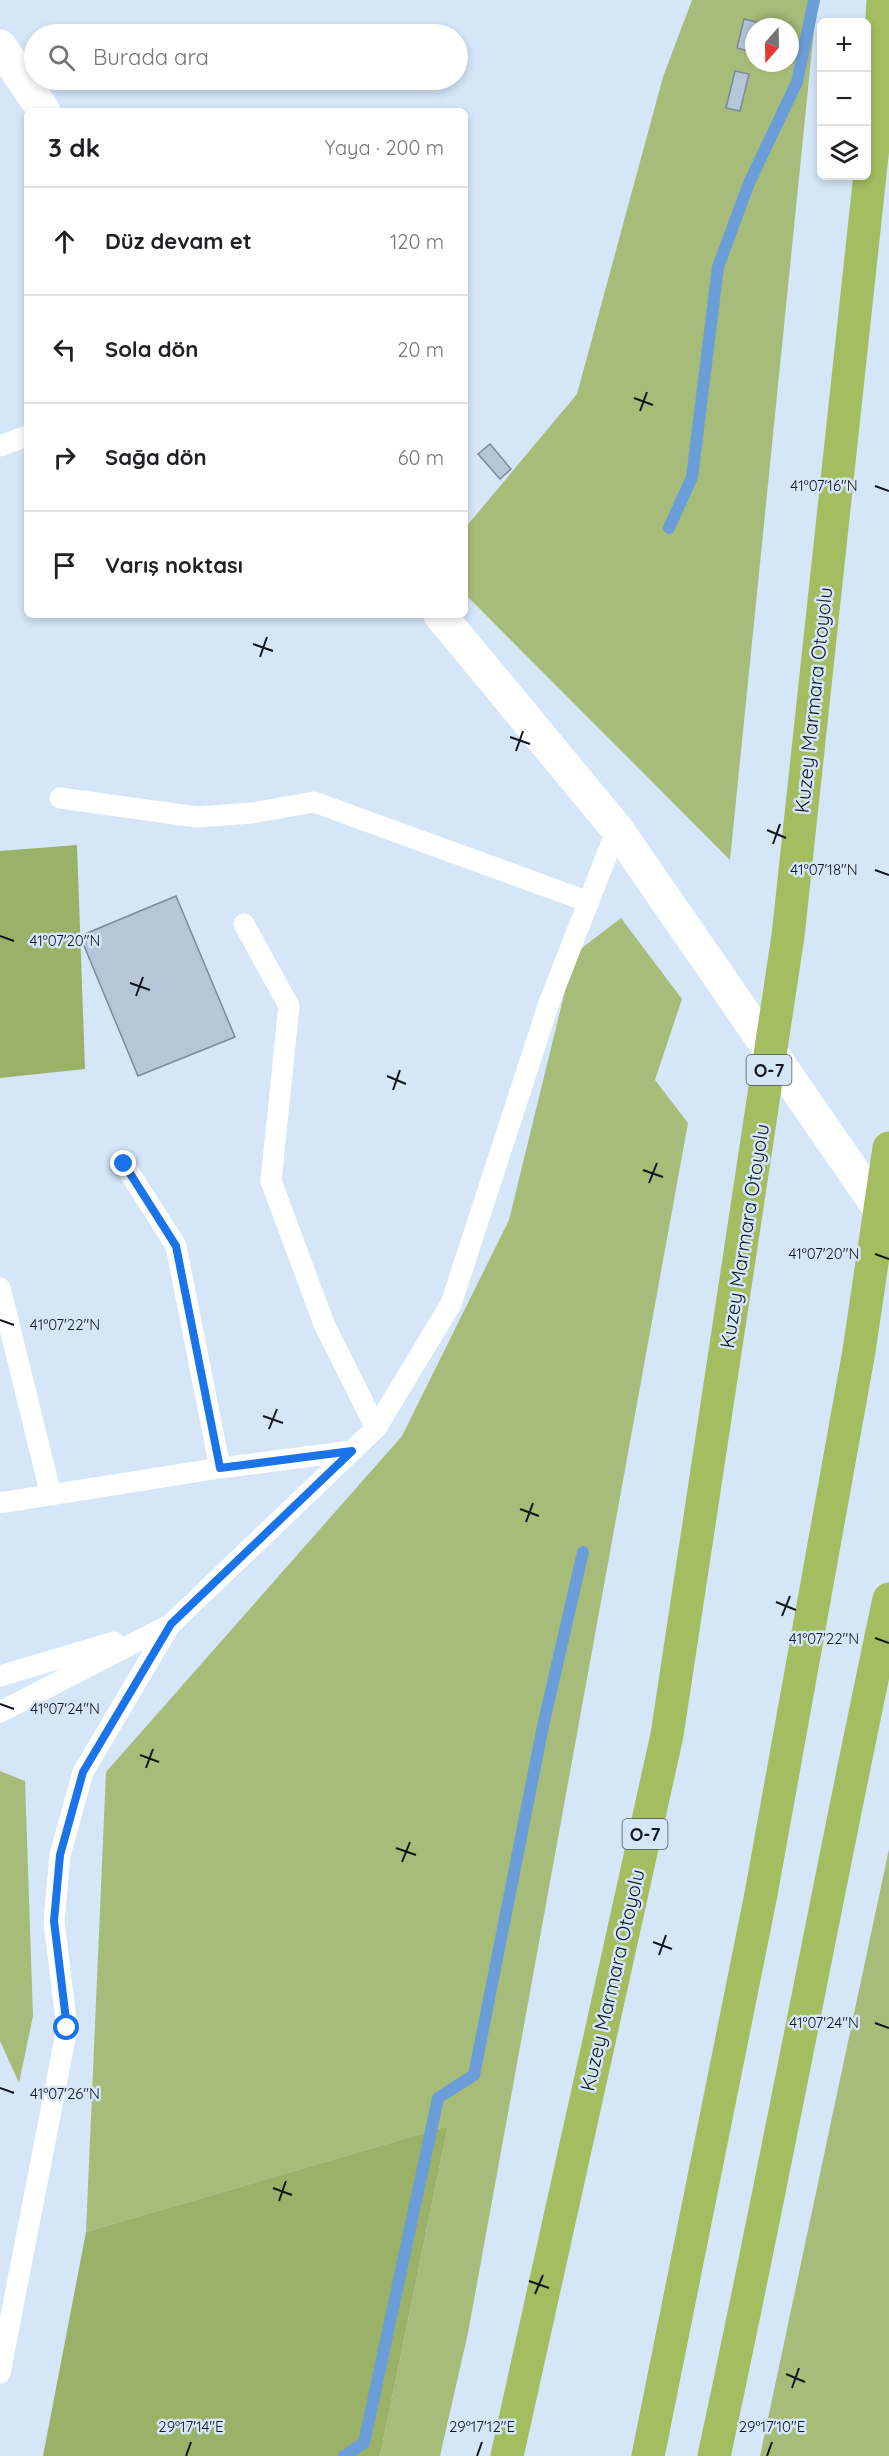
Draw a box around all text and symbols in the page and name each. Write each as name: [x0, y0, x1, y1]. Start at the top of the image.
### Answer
north arrow: [745, 18, 799, 72]
map controls: [817, 18, 871, 180]
button: +: [817, 18, 871, 72]
search box: [24, 24, 468, 90]
icon: search: [45, 41, 78, 74]
text: Burada ara: [93, 43, 209, 71]
button: −: [817, 72, 871, 126]
button: layers: [817, 126, 871, 180]
text: 3 dk: [48, 131, 100, 164]
text: Yaya · 200 m: [324, 135, 444, 160]
icon: ahead: [48, 225, 81, 258]
text: Düz devam et: [105, 227, 252, 255]
text: 120 m: [390, 229, 444, 254]
icon: left: [48, 333, 81, 366]
text: Sola dön: [105, 335, 198, 363]
text: 20 m: [397, 337, 444, 362]
icon: right: [48, 441, 81, 474]
text: Sağa dön: [105, 443, 207, 471]
text: 60 m: [398, 445, 444, 470]
text: 41°07'16"N: [790, 476, 858, 495]
icon: arrive: [48, 549, 81, 582]
text: Varış noktası: [105, 551, 243, 579]
street label: Kuzey Marmara Otoyolu: [789, 586, 837, 814]
text: 41°07'18"N: [790, 860, 858, 879]
text: 41°07'20"N: [30, 931, 100, 950]
road number: O-7: [746, 1055, 792, 1085]
street label: Kuzey Marmara Otoyolu: [714, 1122, 774, 1350]
route end: [110, 1150, 136, 1176]
text: 41°07'20"N: [789, 1244, 859, 1263]
text: 41°07'22"N: [30, 1315, 100, 1334]
text: 41°07'22"N: [789, 1629, 859, 1648]
text: 41°07'24"N: [30, 1699, 100, 1718]
road number: O-7: [622, 1819, 668, 1849]
street label: Kuzey Marmara Otoyolu: [574, 1867, 650, 2093]
text: 41°07'24"N: [789, 2013, 859, 2032]
route start: [53, 2014, 79, 2040]
text: 41°07'26"N: [30, 2084, 100, 2103]
text: 29°17'14"E: [158, 2417, 224, 2436]
text: 29°17'12"E: [449, 2417, 515, 2436]
text: 29°17'10"E: [739, 2417, 805, 2436]

